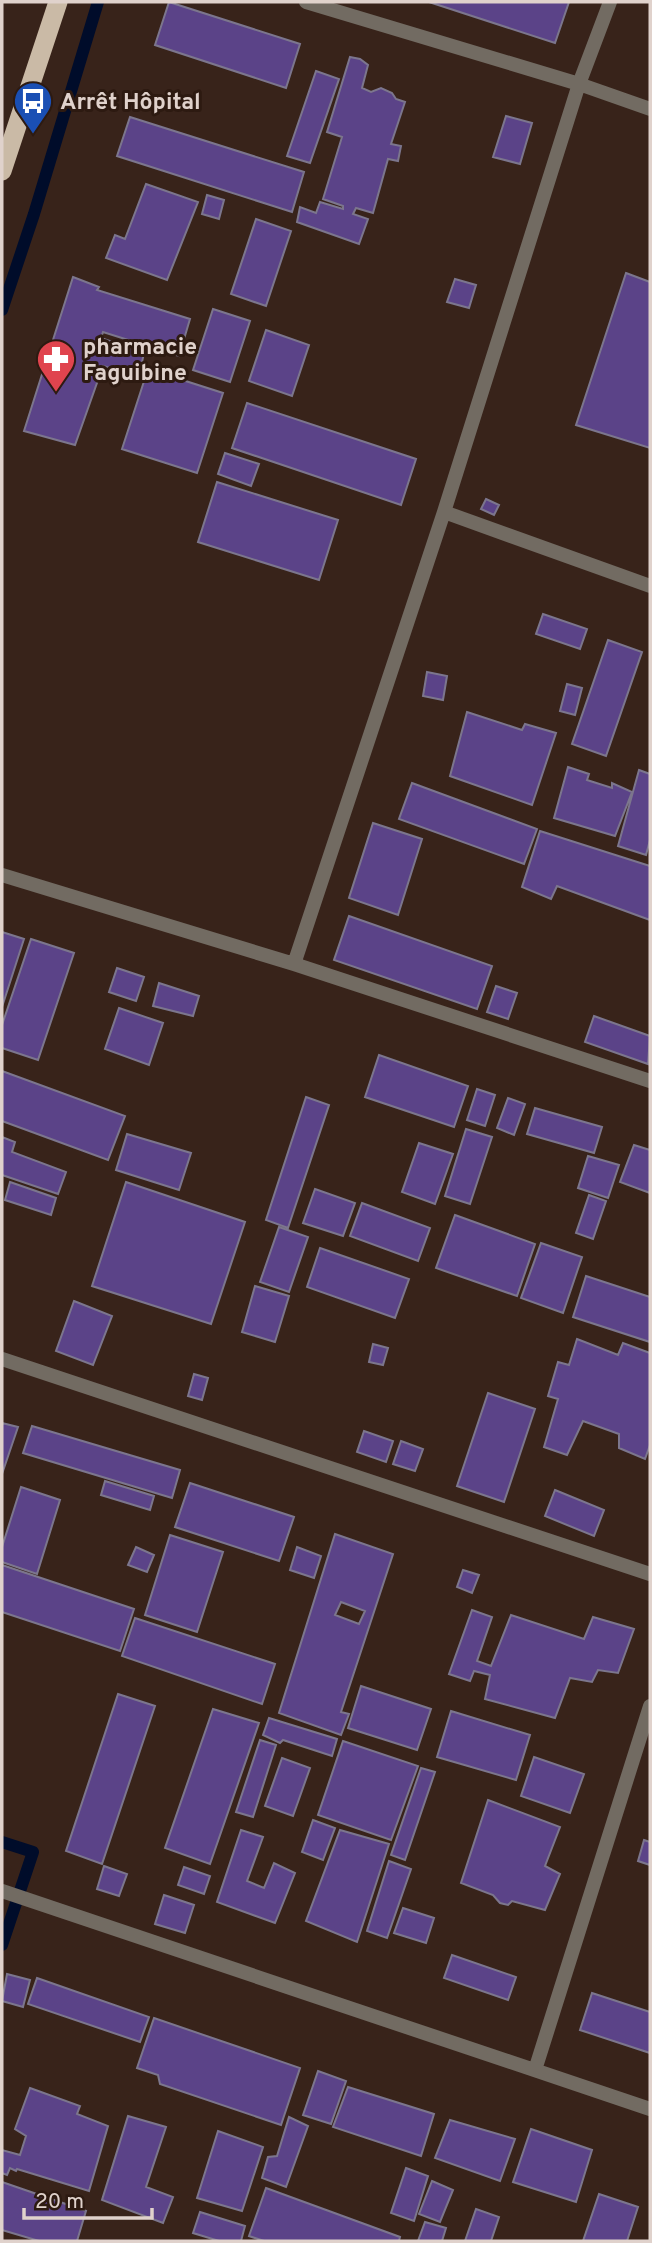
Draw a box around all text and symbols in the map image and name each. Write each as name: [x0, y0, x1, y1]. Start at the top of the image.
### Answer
bus stop icon: Arrêt Hôpital: [12, 80, 54, 135]
place label: Arrêt Hôpital: [60, 89, 201, 118]
place label: pharmacie Faguibine: [83, 334, 197, 389]
pharmacy icon: pharmacie Faguibine: [35, 338, 77, 393]
scale bar: [24, 2176, 152, 2220]
text: 20 m: [35, 2189, 84, 2216]

